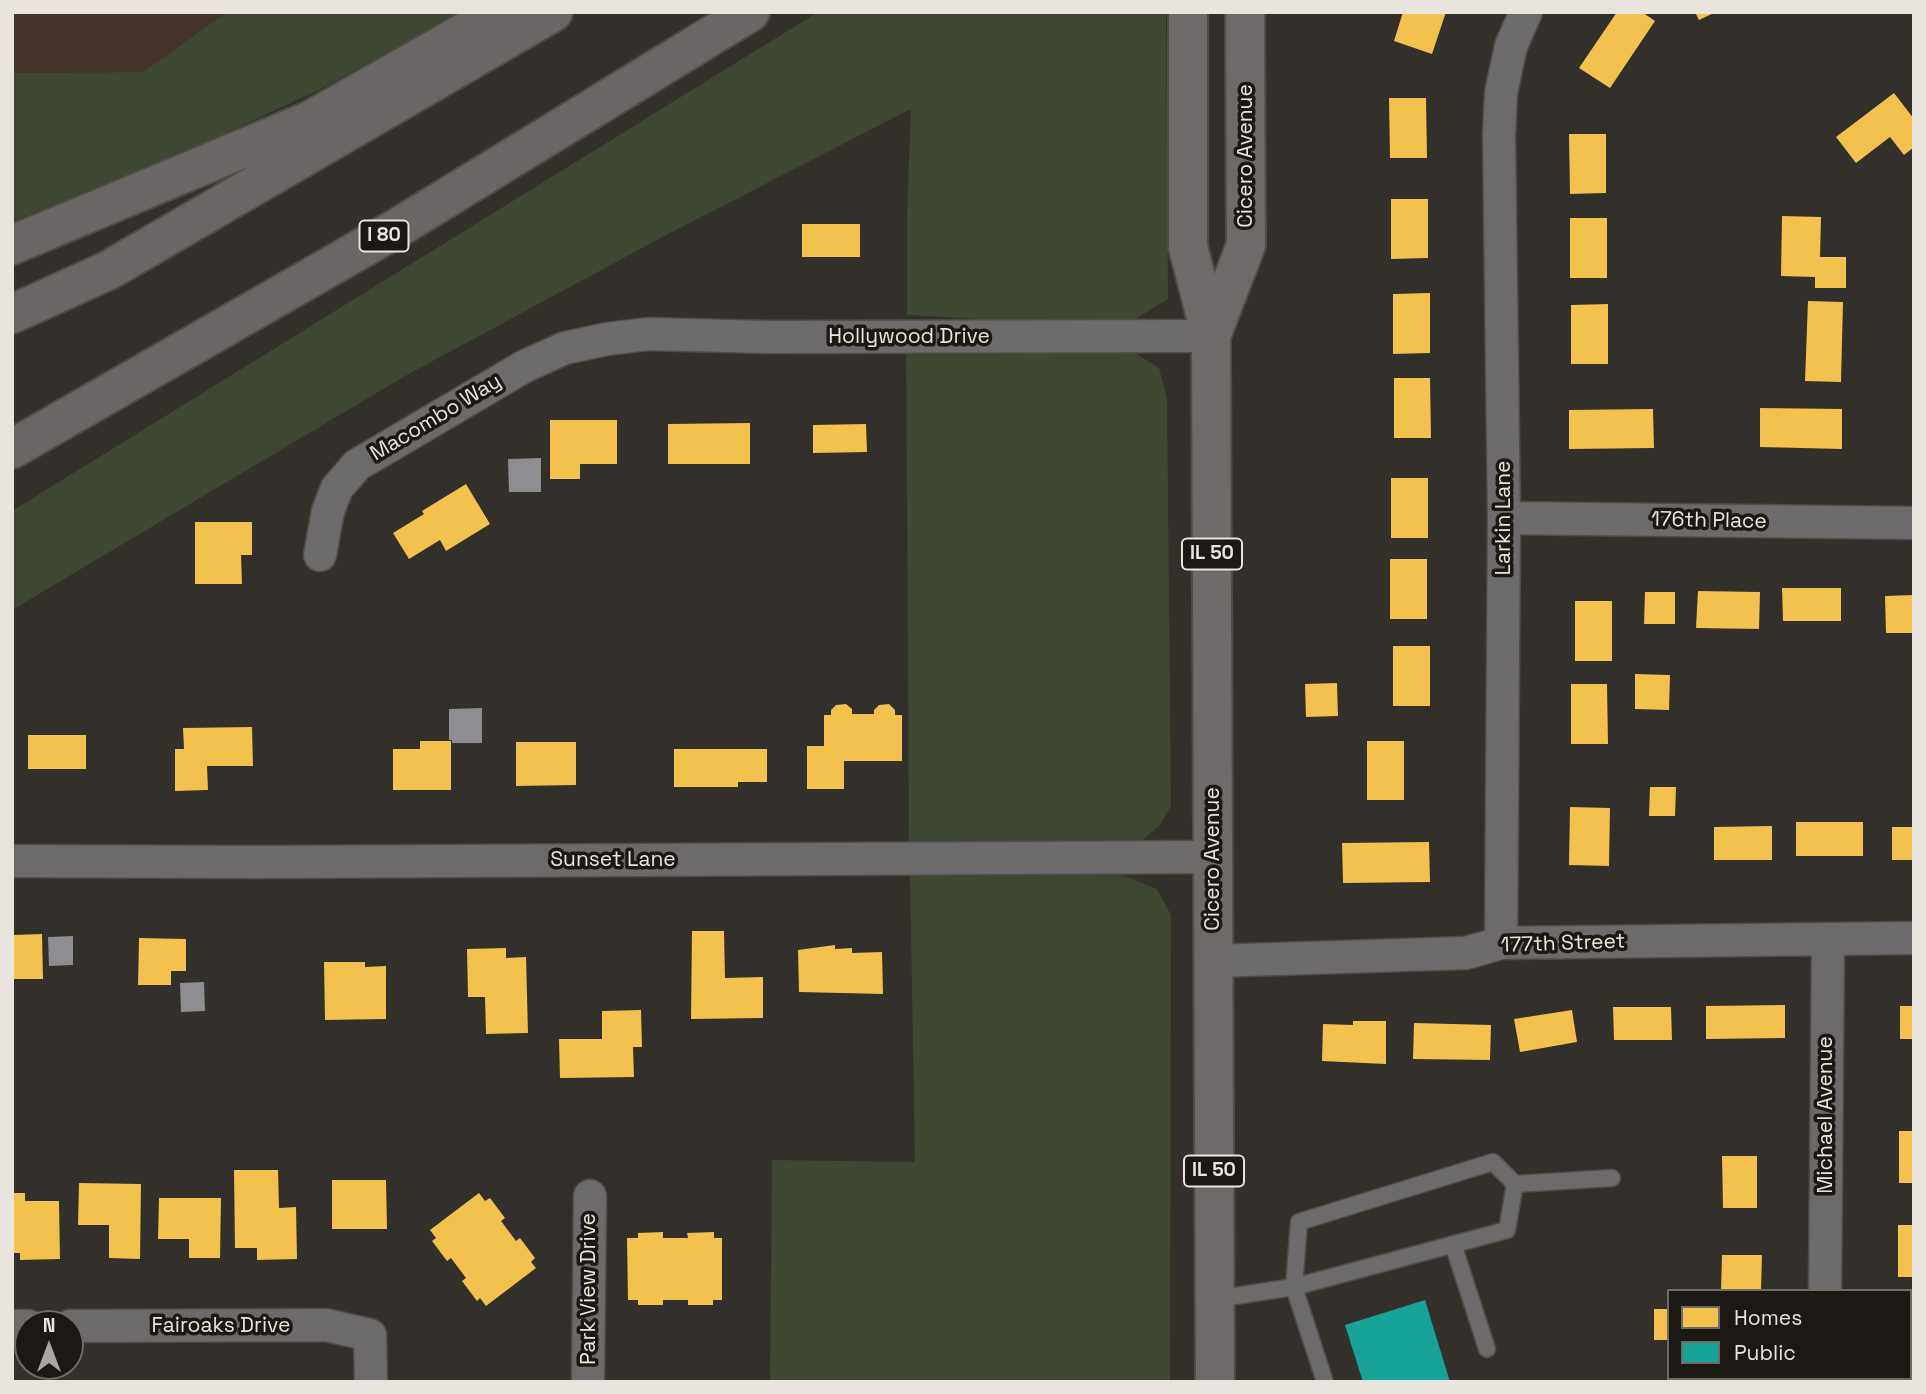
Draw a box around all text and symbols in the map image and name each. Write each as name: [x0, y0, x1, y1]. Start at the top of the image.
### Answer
street label: Cicero Avenue: [1233, 84, 1259, 228]
road number: I 80: [360, 220, 408, 252]
street label: Hollywood Drive: [828, 324, 990, 350]
street label: Macombo Way: [366, 369, 506, 467]
street label: Larkin Lane: [1491, 460, 1517, 576]
street label: 176th Place: [1651, 507, 1767, 535]
road number: IL 50: [1182, 538, 1242, 569]
street label: Cicero Avenue: [1200, 787, 1226, 931]
street label: Sunset Lane: [550, 847, 676, 873]
street label: 177th Street: [1500, 929, 1626, 959]
street label: Michael Avenue: [1813, 1036, 1839, 1194]
road number: IL 50: [1184, 1156, 1244, 1186]
street label: Park View Drive: [576, 1213, 602, 1365]
legend: [1667, 1289, 1912, 1380]
text: Homes: [1734, 1304, 1802, 1331]
north arrow: [14, 1310, 84, 1380]
text: N: [43, 1313, 55, 1338]
street label: Fairoaks Drive: [152, 1313, 290, 1339]
text: Public: [1734, 1339, 1796, 1366]

